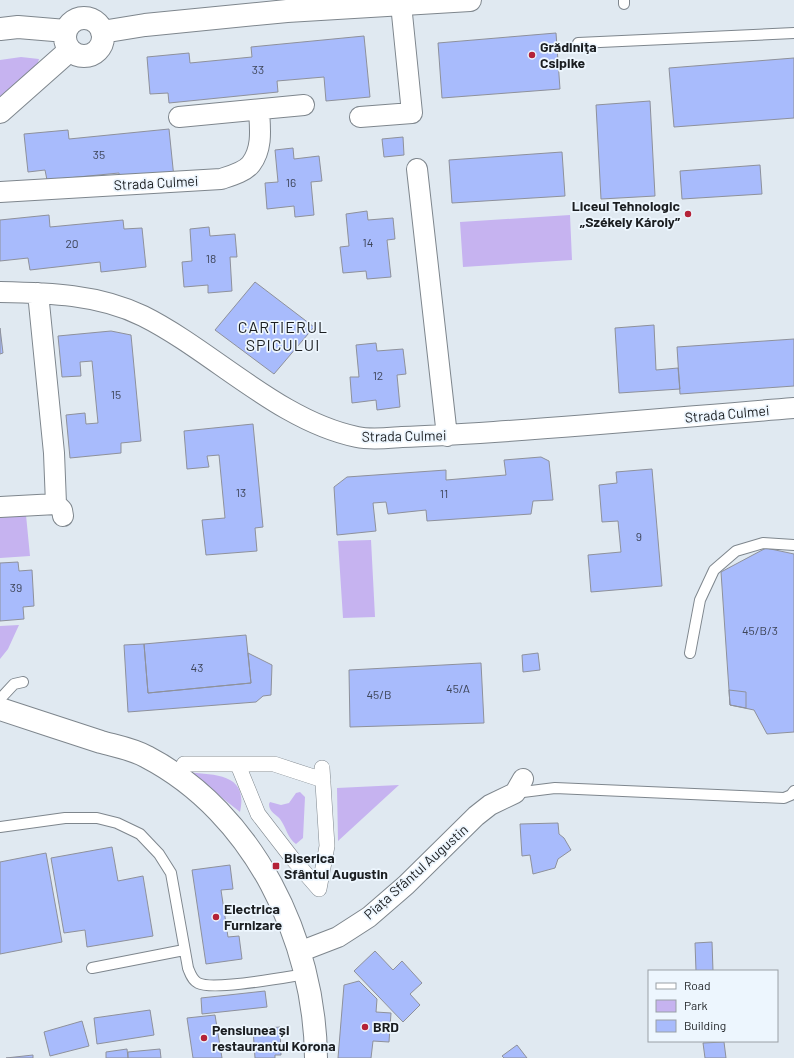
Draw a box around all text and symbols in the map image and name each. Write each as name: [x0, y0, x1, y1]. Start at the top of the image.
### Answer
place label: Grădiniţa Csipike: [540, 38, 597, 71]
marker: Grădiniţa Csipike: [527, 50, 537, 60]
house number: 33: [252, 62, 264, 76]
house number: 35: [93, 147, 105, 161]
street label: Strada Culmei: [113, 172, 199, 193]
house number: 16: [286, 175, 296, 189]
place label: Liceul Tehnologic „Székely Károly”: [572, 197, 681, 230]
marker: Liceul Tehnologic „Székely Károly”: [683, 209, 693, 219]
house number: 14: [363, 235, 373, 249]
house number: 20: [65, 236, 79, 250]
house number: 18: [206, 251, 216, 265]
district label: CARTIERUL SPICULUI: [238, 317, 328, 354]
house number: 12: [373, 368, 383, 382]
house number: 15: [111, 387, 121, 401]
street label: Strada Culmei: [684, 401, 770, 426]
street label: Strada Culmei: [361, 426, 447, 445]
house number: 13: [236, 485, 246, 499]
house number: 11: [440, 486, 448, 500]
house number: 9: [636, 529, 642, 543]
house number: 39: [10, 580, 22, 594]
house number: 45/B/3: [742, 623, 778, 637]
house number: 43: [191, 660, 203, 674]
house number: 45/A: [446, 681, 470, 695]
house number: 45/B: [366, 687, 392, 701]
street label: Piața Sfântul Augustin: [360, 820, 471, 923]
place label: Biserica Sfântul Augustin: [284, 849, 388, 882]
marker: Biserica Sfântul Augustin: [271, 861, 281, 871]
place label: Electrica Furnizare: [224, 900, 283, 933]
marker: Electrica Furnizare: [211, 912, 221, 922]
legend: [648, 970, 778, 1042]
text: Road: [684, 978, 711, 992]
text: Park: [684, 998, 708, 1012]
place label: BRD: [373, 1018, 399, 1035]
text: Building: [684, 1018, 726, 1032]
place label: Pensiunea și restaurantul Korona: [212, 1021, 336, 1054]
marker: BRD: [360, 1022, 370, 1032]
marker: Pensiunea și restaurantul Korona: [199, 1033, 209, 1043]

